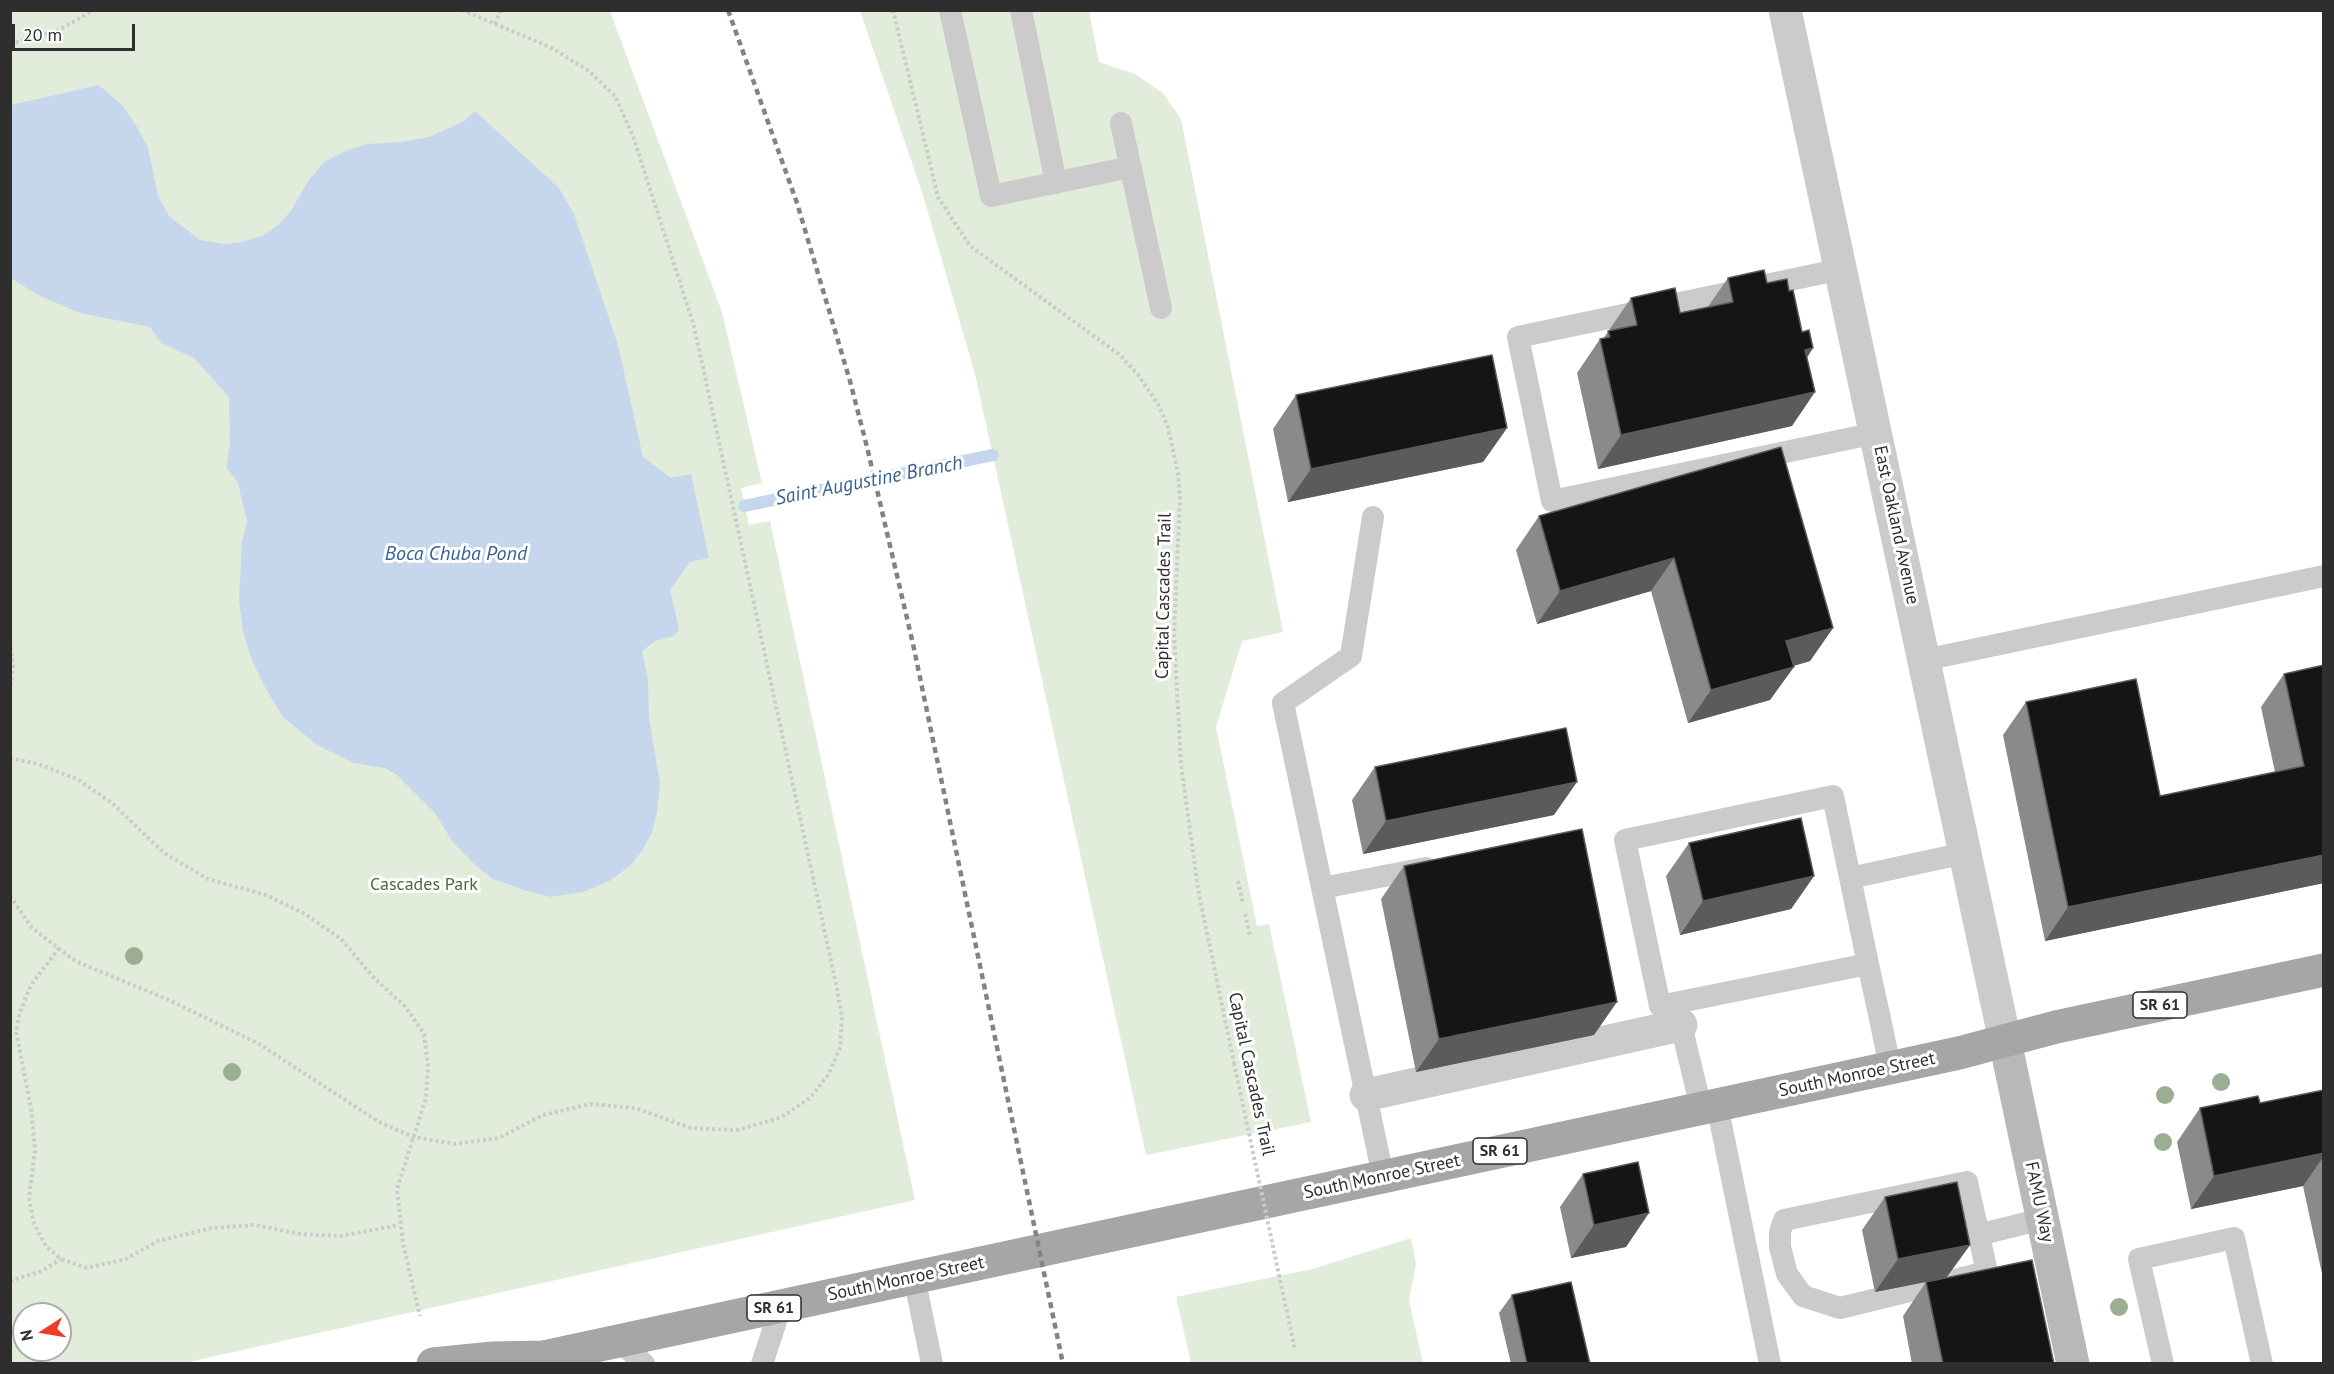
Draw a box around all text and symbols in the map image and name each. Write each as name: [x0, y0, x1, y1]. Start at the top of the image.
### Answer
scale bar: [15, 12, 138, 50]
text: 20 m: [23, 23, 62, 46]
street label: East Oakland Avenue: [1869, 444, 1923, 606]
water label: Saint Augustine Branch: [773, 451, 965, 511]
street label: Capital Cascades Trail: [1152, 513, 1176, 679]
water label: Boca Chuba Pond: [385, 542, 527, 566]
park label: Cascades Park: [370, 874, 478, 896]
street label: Capital Cascades Trail: [1223, 990, 1279, 1158]
road number: SR 61: [2133, 992, 2187, 1018]
street label: South Monroe Street: [1777, 1048, 1937, 1102]
road number: SR 61: [1473, 1138, 1527, 1164]
street label: South Monroe Street: [1302, 1150, 1462, 1204]
street label: FAMU Way: [2020, 1160, 2058, 1244]
street label: South Monroe Street: [826, 1252, 986, 1306]
road number: SR 61: [747, 1295, 801, 1321]
north arrow: [12, 1302, 72, 1362]
text: N: [15, 1328, 37, 1343]

